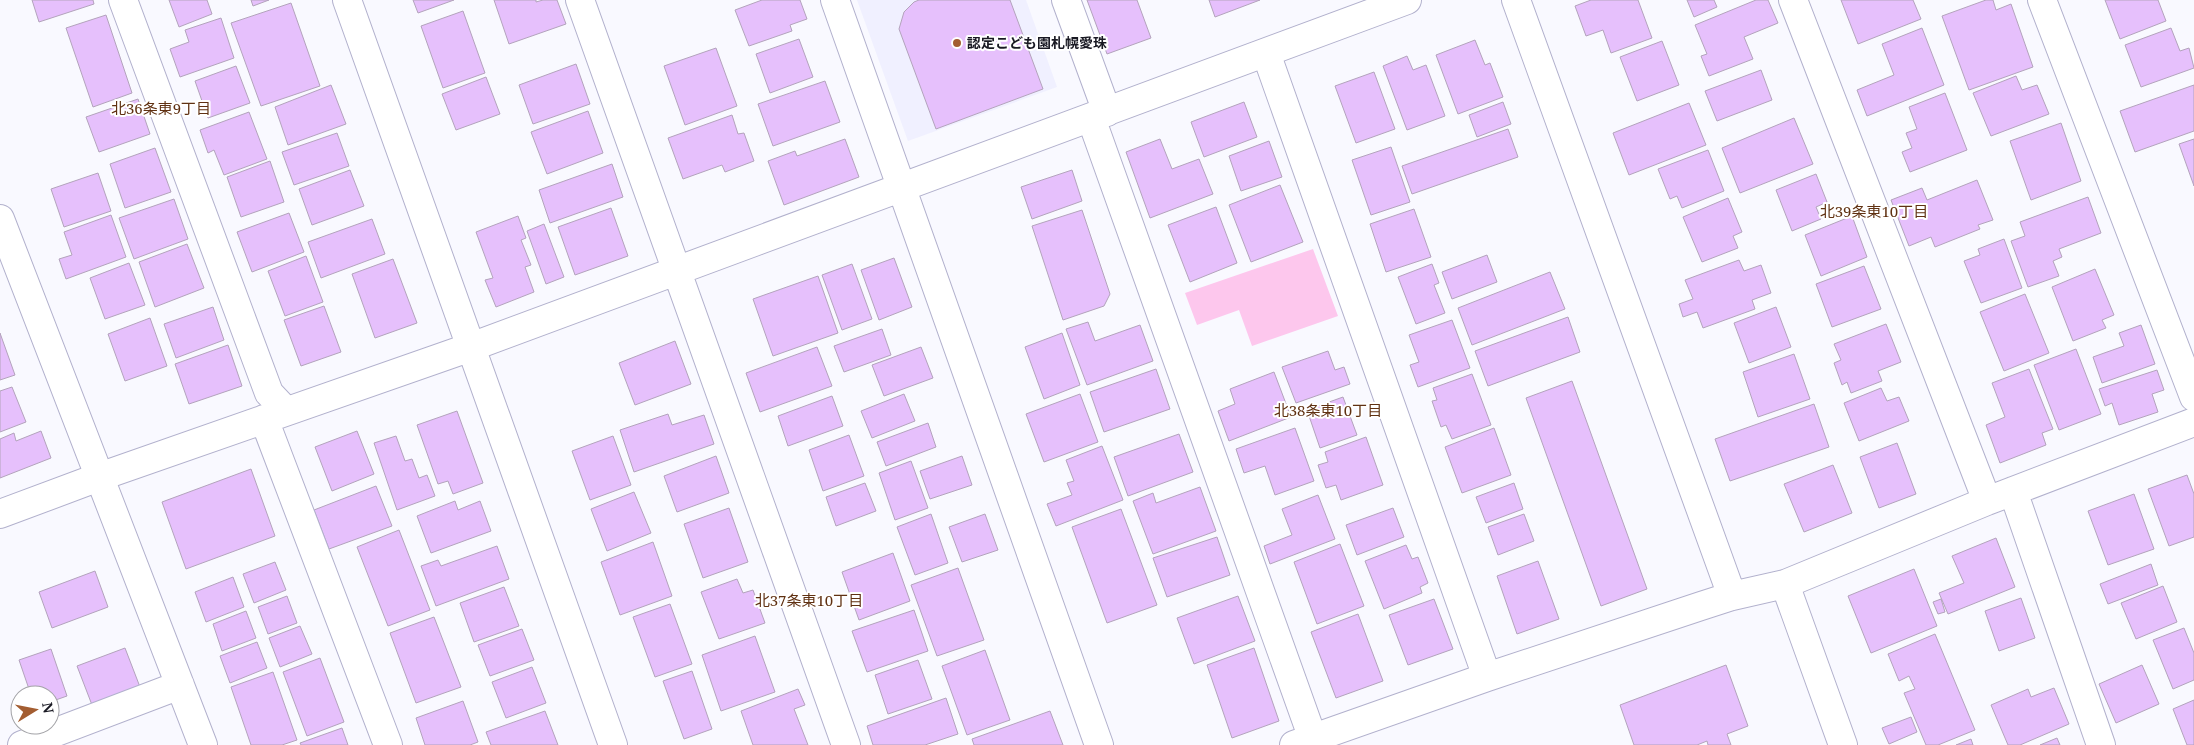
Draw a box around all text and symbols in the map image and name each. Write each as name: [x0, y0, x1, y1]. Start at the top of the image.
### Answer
place label: 認定こども園札幌愛珠: [967, 33, 1107, 52]
marker: 認定こども園札幌愛珠: [951, 37, 963, 49]
district label: 北36条東9丁目: [111, 98, 211, 118]
district label: 北39条東10丁目: [1820, 201, 1928, 221]
district label: 北38条東10丁目: [1274, 400, 1382, 420]
district label: 北37条東10丁目: [755, 590, 863, 610]
north arrow: [10, 685, 60, 735]
text: N: [38, 701, 59, 715]

